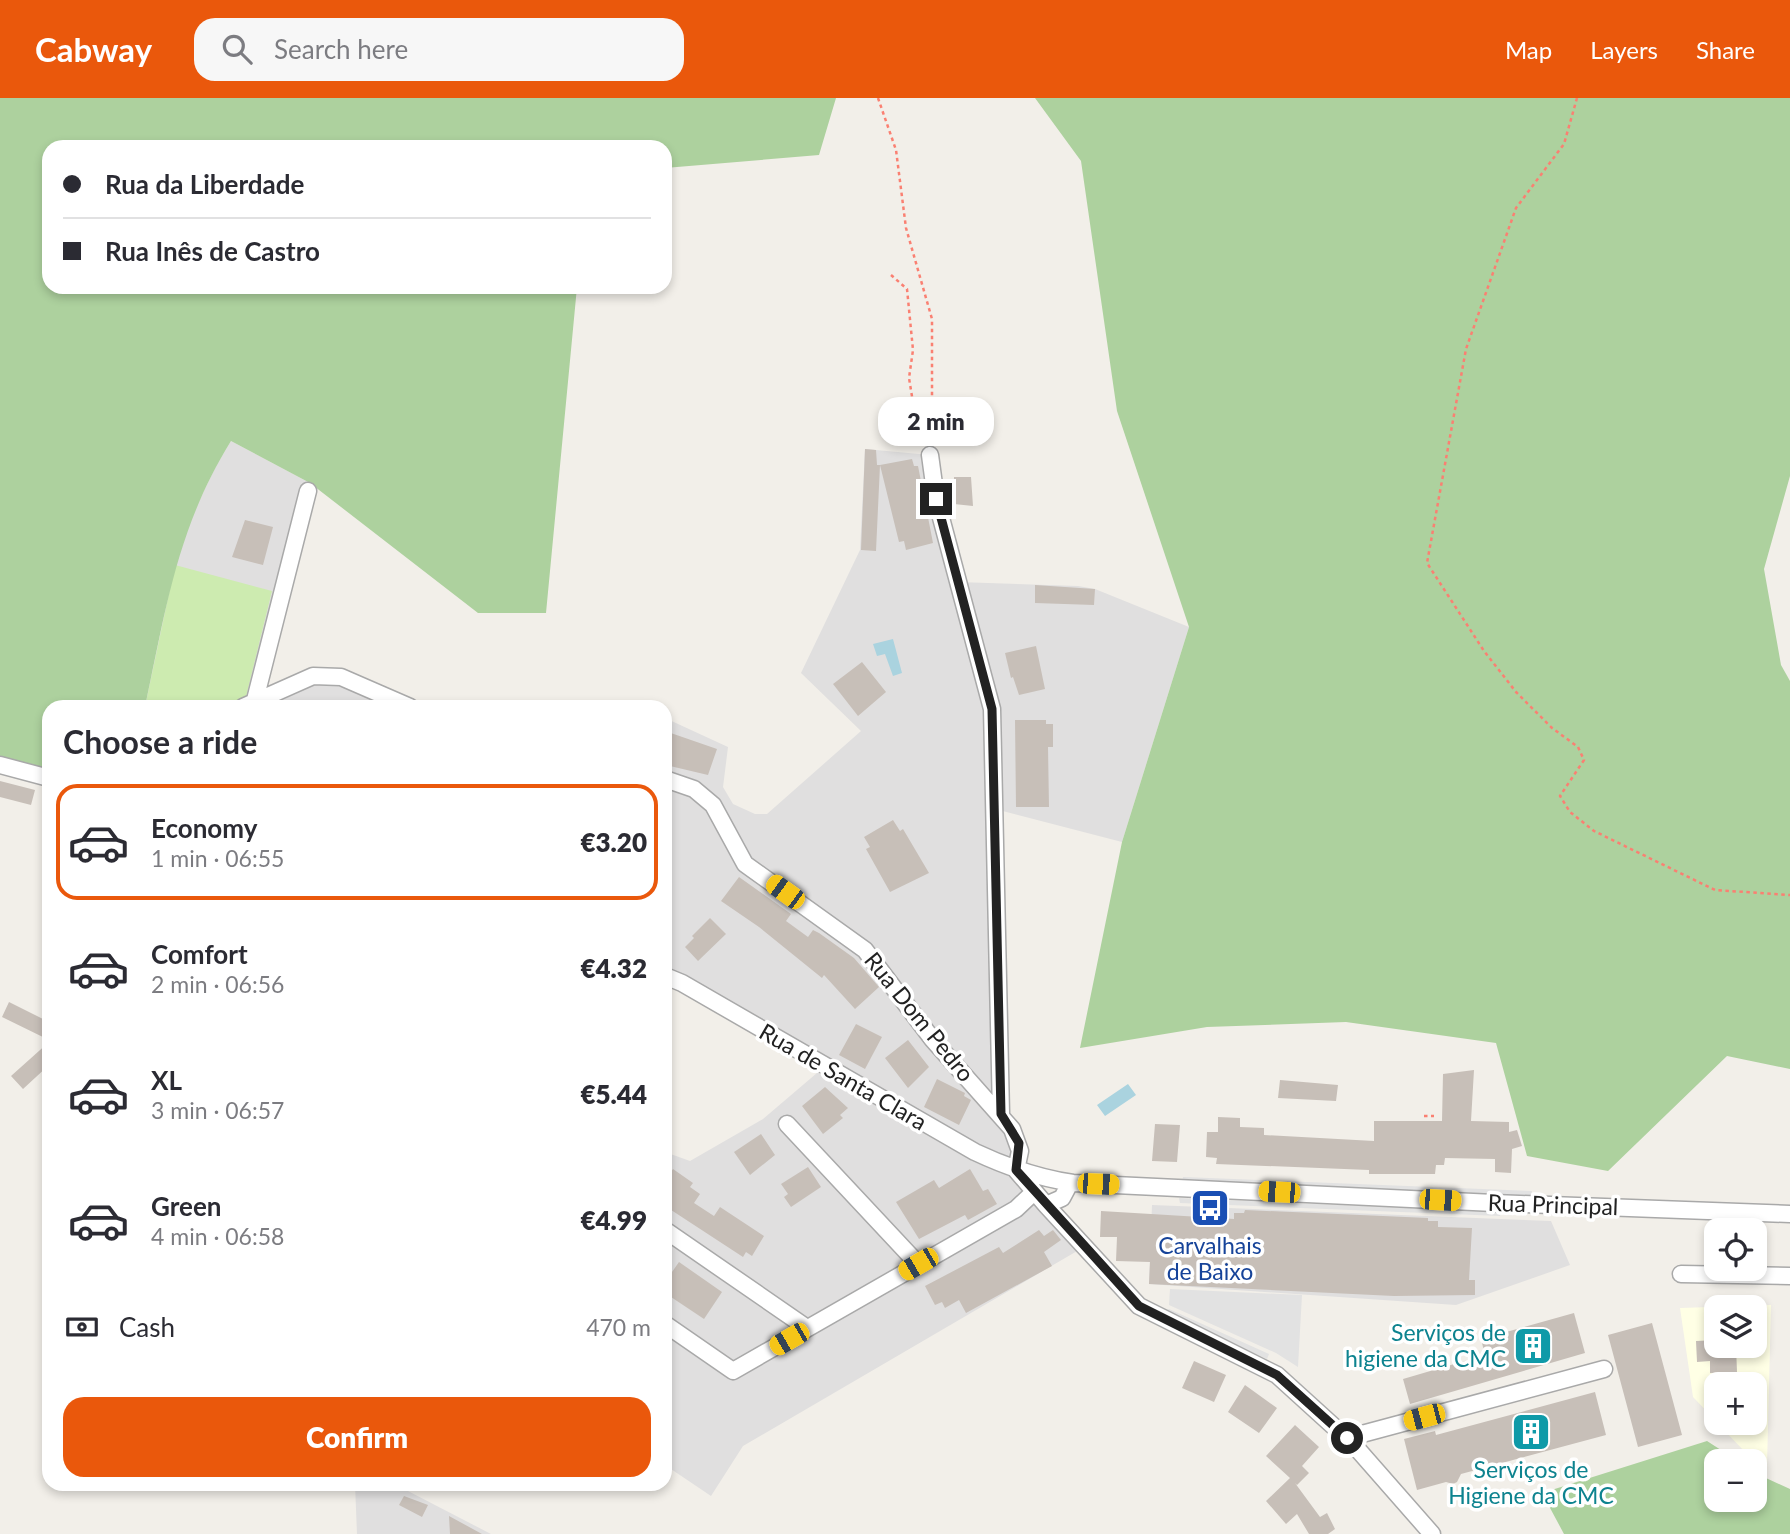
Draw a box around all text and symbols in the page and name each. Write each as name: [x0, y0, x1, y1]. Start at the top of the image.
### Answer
search box: [194, 18, 684, 81]
text: Cabway: [35, 29, 152, 69]
icon: search: [218, 30, 256, 68]
text: Search here: [274, 33, 408, 65]
text: Map: [1505, 35, 1552, 64]
text: Layers: [1590, 35, 1658, 64]
text: Share: [1696, 35, 1755, 64]
text: Rua da Liberdade: [105, 168, 304, 200]
text: Rua Inês de Castro: [105, 235, 320, 267]
callout: 2 min: [878, 398, 994, 446]
text: 2 min: [907, 407, 965, 435]
route end: [920, 483, 952, 515]
text: Choose a ride: [63, 722, 257, 761]
icon: car: [67, 811, 130, 874]
text: Economy: [151, 812, 257, 844]
text: €3.20: [580, 826, 647, 858]
text: 1 min · 06:55: [151, 844, 284, 872]
car: [762, 871, 809, 913]
icon: car: [67, 937, 130, 1000]
text: Comfort: [151, 938, 248, 970]
street label: Rua Dom Pedro: [859, 946, 981, 1087]
text: €4.32: [580, 952, 647, 984]
text: 2 min · 06:56: [151, 970, 284, 998]
street label: Rua de Santa Clara: [755, 1017, 932, 1135]
icon: car: [67, 1063, 130, 1126]
text: XL: [151, 1064, 182, 1096]
text: €5.44: [580, 1078, 647, 1110]
text: 3 min · 06:57: [151, 1096, 284, 1124]
car: [1077, 1173, 1120, 1195]
car: [1258, 1180, 1301, 1204]
bus stop icon: Carvalhais de Baixo: [1189, 1187, 1231, 1229]
car: [1419, 1188, 1462, 1212]
street label: Rua Principal: [1487, 1188, 1619, 1220]
icon: car: [67, 1189, 130, 1252]
text: Green: [151, 1190, 221, 1222]
text: €4.99: [580, 1204, 647, 1236]
map controls: [1704, 1218, 1767, 1512]
button: locate: [1704, 1218, 1767, 1281]
text: 4 min · 06:58: [151, 1222, 284, 1250]
place label: Carvalhais de Baixo: [1158, 1231, 1262, 1285]
car: [895, 1244, 942, 1284]
button: layers: [1704, 1295, 1767, 1358]
icon: cash: [63, 1308, 101, 1346]
text: Cash: [119, 1311, 175, 1343]
text: 470 m: [586, 1313, 651, 1341]
place label: Serviços de higiene da CMC: [1345, 1318, 1506, 1372]
car: [766, 1319, 813, 1359]
building icon: Serviços de higiene da CMC: [1512, 1325, 1554, 1367]
button: +: [1704, 1372, 1767, 1435]
button: Confirm: [63, 1397, 651, 1477]
car: [1401, 1401, 1448, 1433]
building icon: Serviços de Higiene da CMC: [1510, 1411, 1552, 1453]
route start: [1331, 1422, 1363, 1454]
button: −: [1704, 1449, 1767, 1512]
place label: Serviços de Higiene da CMC: [1448, 1455, 1614, 1509]

